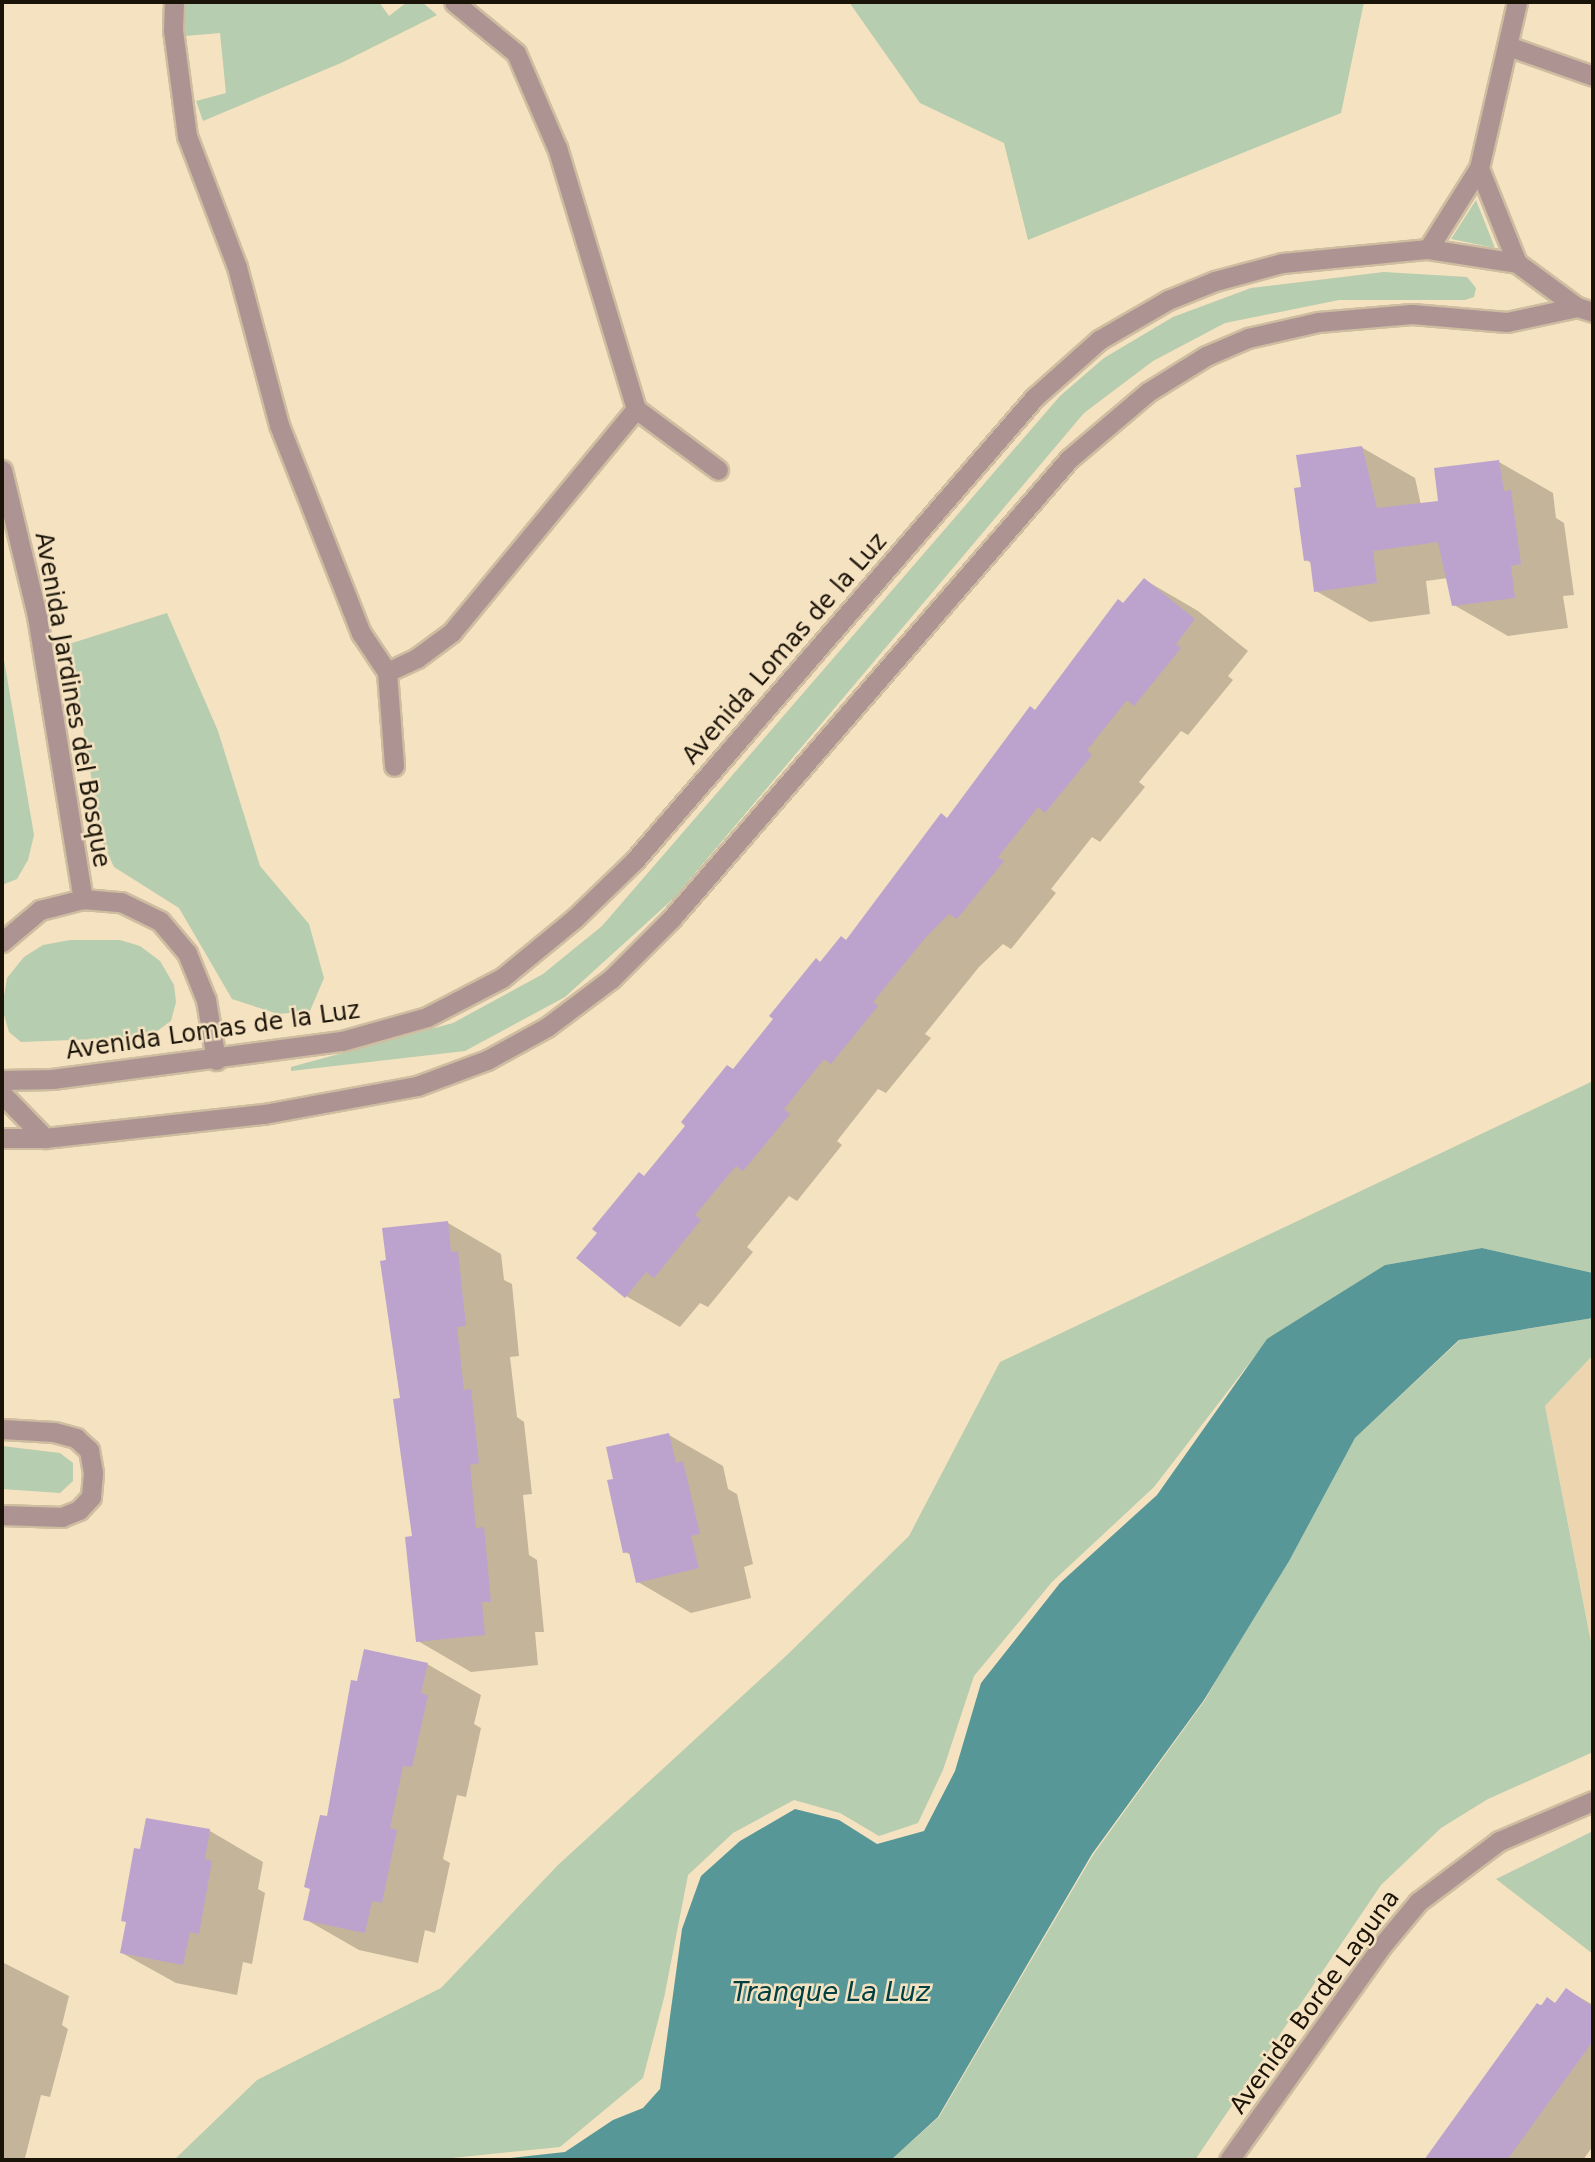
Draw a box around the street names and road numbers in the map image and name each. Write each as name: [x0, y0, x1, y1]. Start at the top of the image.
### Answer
street label: Avenida Lomas de la Luz: [677, 528, 893, 770]
street label: Avenida Jardines del Bosque: [28, 530, 116, 870]
street label: Avenida Lomas de la Luz: [64, 996, 362, 1066]
street label: Avenida Borde Laguna: [1224, 1884, 1406, 2120]

